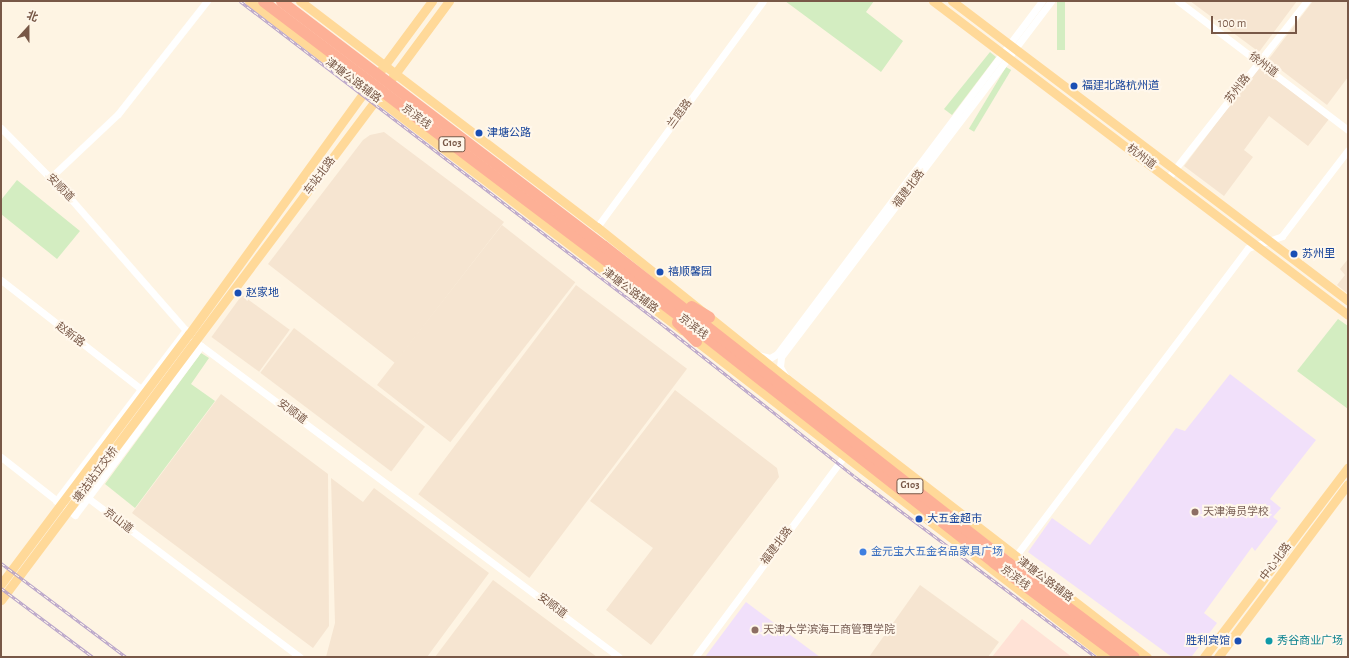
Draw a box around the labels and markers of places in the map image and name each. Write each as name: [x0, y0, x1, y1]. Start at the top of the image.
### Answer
place label: 福建北路杭州道: [1082, 79, 1159, 93]
marker: 福建北路杭州道: [1069, 81, 1079, 91]
place label: 津塘公路: [487, 126, 531, 140]
marker: 津塘公路: [474, 128, 484, 138]
place label: 苏州里: [1302, 247, 1335, 261]
marker: 苏州里: [1289, 249, 1299, 259]
place label: 禧顺馨园: [668, 265, 712, 279]
marker: 禧顺馨园: [655, 267, 665, 277]
place label: 赵家地: [246, 286, 279, 300]
marker: 赵家地: [233, 288, 243, 298]
place label: 天津海员学校: [1203, 505, 1269, 519]
marker: 天津海员学校: [1190, 507, 1200, 517]
place label: 大五金超市: [927, 512, 982, 526]
marker: 大五金超市: [914, 514, 924, 524]
place label: 金元宝大五金名品家具广场: [871, 545, 1003, 559]
marker: 金元宝大五金名品家具广场: [858, 547, 868, 557]
place label: 天津大学滨海工商管理学院: [763, 623, 895, 637]
marker: 天津大学滨海工商管理学院: [750, 625, 760, 635]
place label: 胜利宾馆: [1186, 634, 1230, 648]
place label: 秀谷商业广场: [1277, 634, 1343, 648]
marker: 胜利宾馆: [1233, 636, 1243, 646]
marker: 秀谷商业广场: [1264, 636, 1274, 646]

